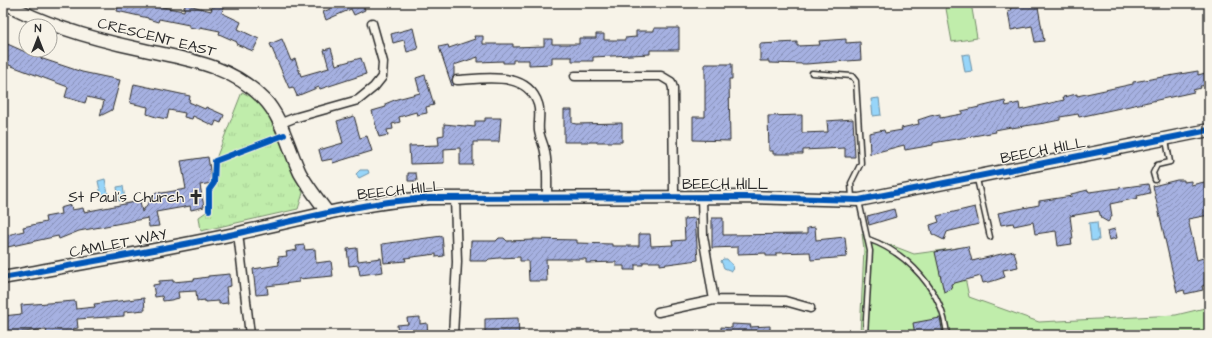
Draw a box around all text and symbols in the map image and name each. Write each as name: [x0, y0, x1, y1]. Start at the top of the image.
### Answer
street label: CRESCENT EAST: [95, 13, 219, 63]
north arrow: [18, 18, 58, 58]
text: N: [35, 21, 42, 36]
street label: BEECH HILL: [999, 132, 1088, 169]
street label: BEECH HILL: [682, 174, 769, 195]
street label: BEECH HILL: [356, 175, 445, 205]
place label: St Paul's Church: [68, 187, 185, 208]
church icon: St Paul's Church: [187, 188, 205, 206]
street label: CAMLET WAY: [68, 224, 169, 263]

